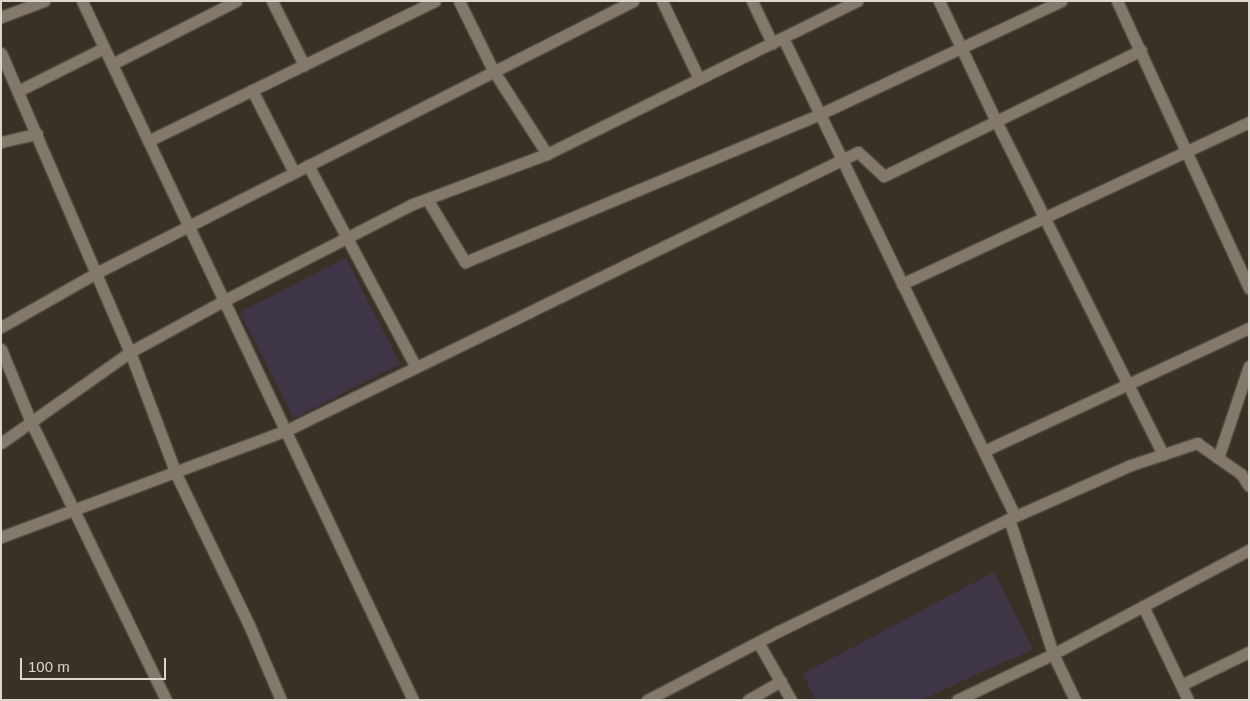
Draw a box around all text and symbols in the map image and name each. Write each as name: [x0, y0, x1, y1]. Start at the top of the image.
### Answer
scale bar: [22, 648, 169, 680]
text: 100 m: [28, 658, 70, 675]

